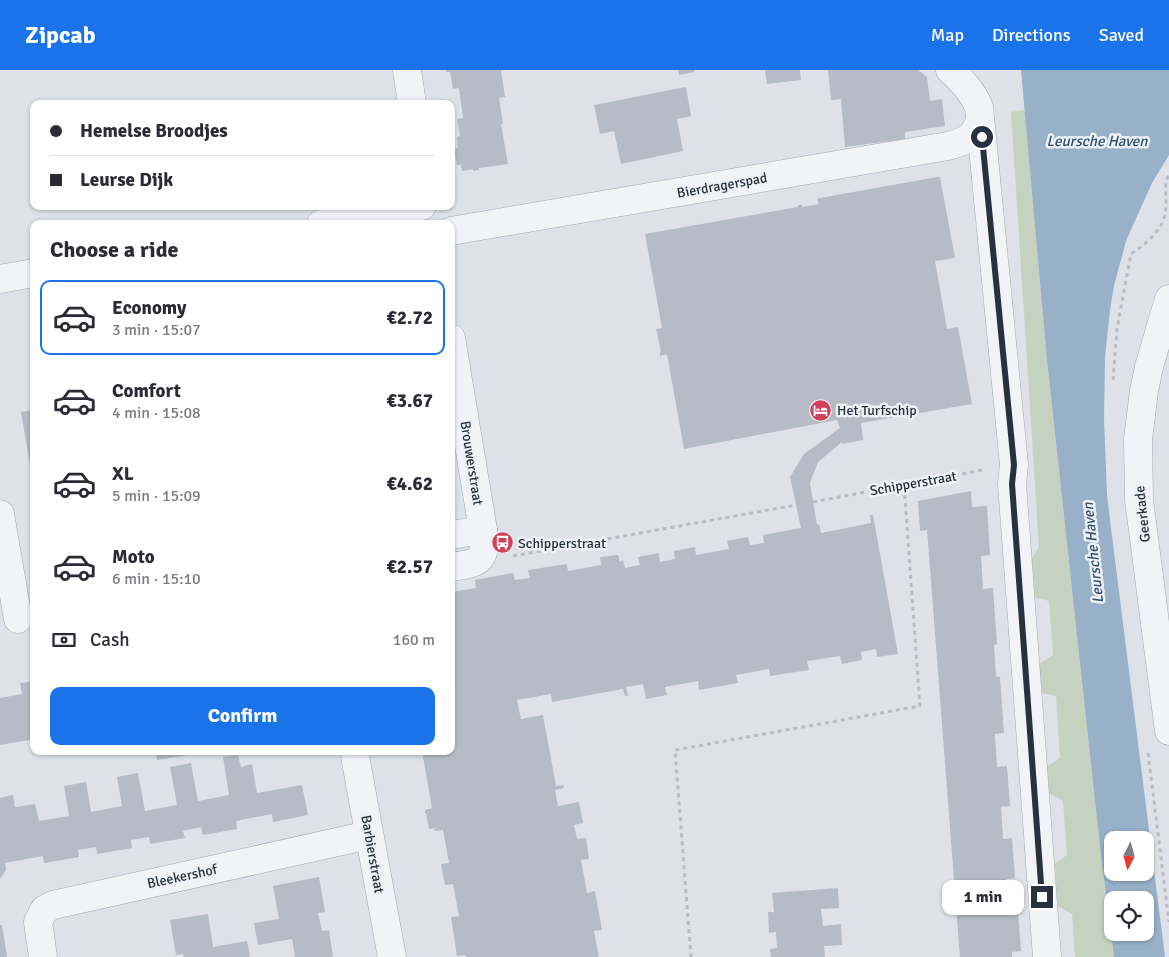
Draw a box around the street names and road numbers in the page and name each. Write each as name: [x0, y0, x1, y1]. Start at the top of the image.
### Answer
street label: Bierdragerspad: [676, 169, 769, 202]
street label: Brouwerstraat: [456, 420, 487, 507]
street label: Schipperstraat: [868, 467, 958, 499]
street label: Geerkade: [1131, 485, 1154, 543]
street label: Barbierstraat: [357, 814, 388, 895]
street label: Bleekershof: [146, 861, 220, 892]

